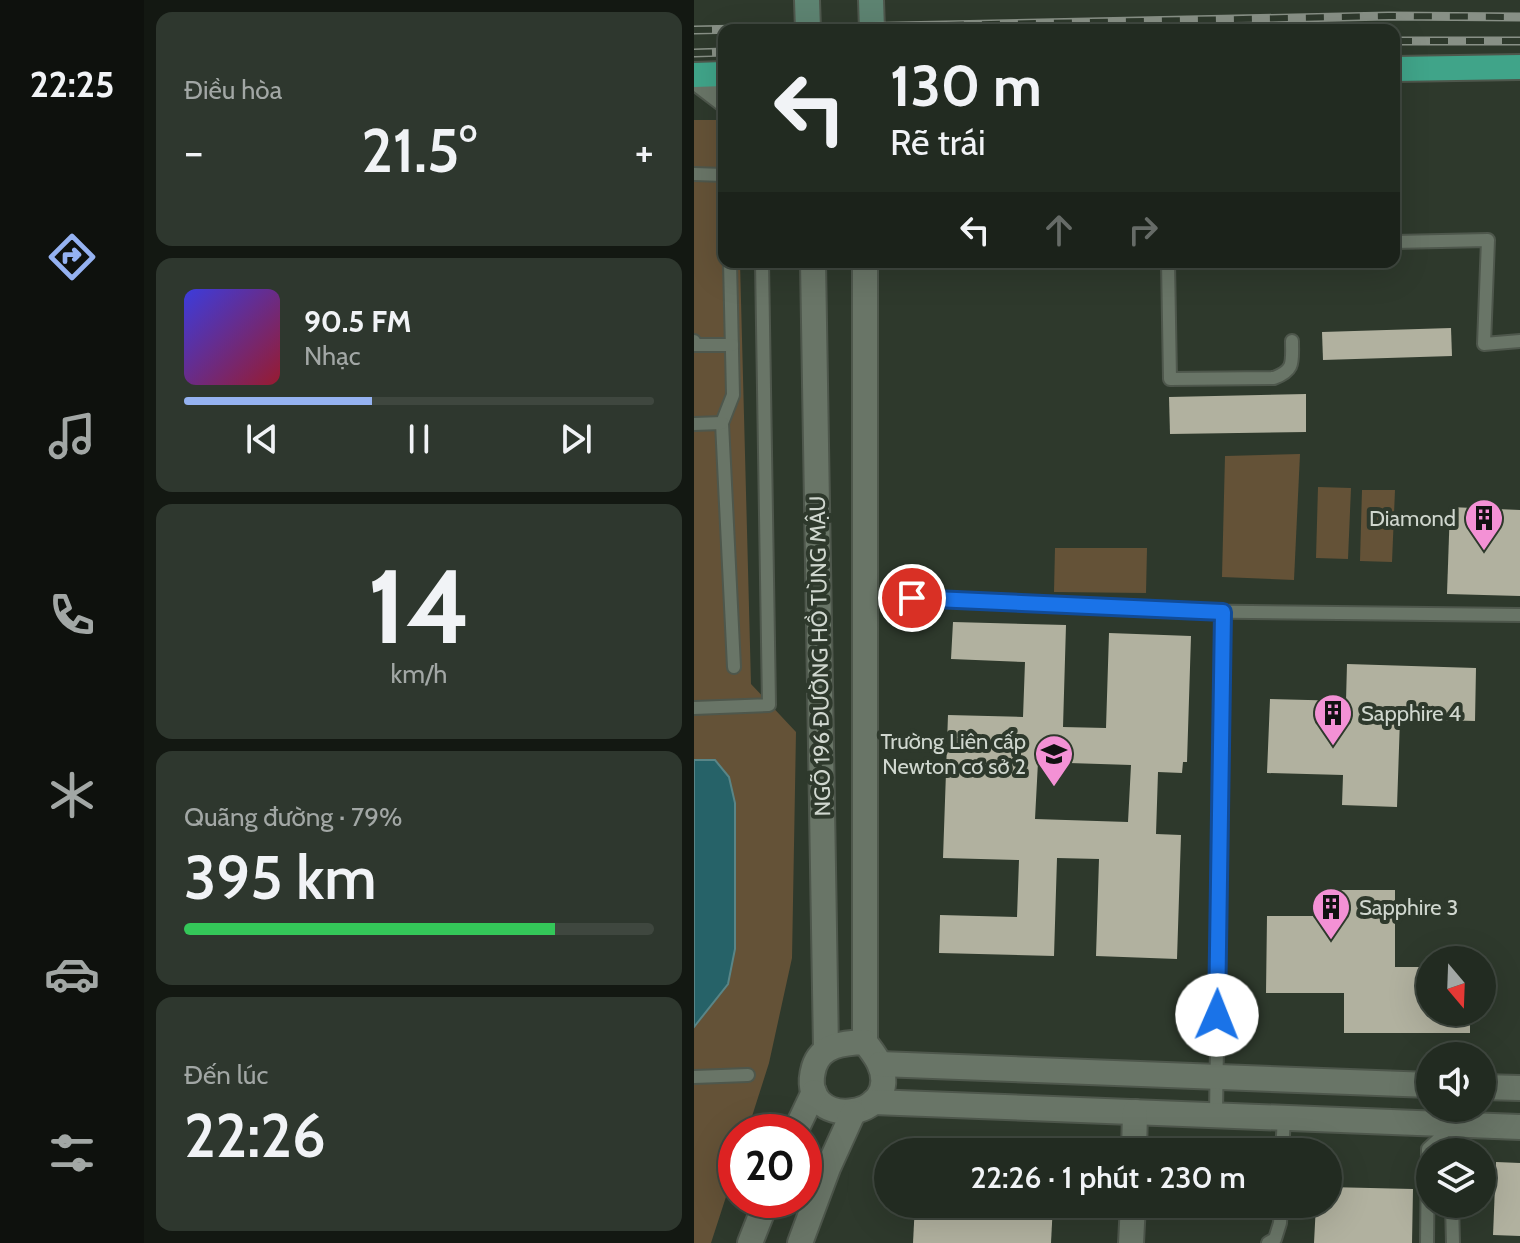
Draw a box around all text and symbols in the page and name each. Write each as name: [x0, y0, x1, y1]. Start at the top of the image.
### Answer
text: 130 m: [890, 52, 1042, 120]
icon: left: [758, 56, 862, 160]
text: 22:25: [30, 62, 114, 106]
text: Điều hòa: [184, 74, 282, 106]
text: 21.5°: [361, 114, 477, 187]
text: Rẽ trái: [890, 120, 986, 164]
text: −: [184, 125, 203, 178]
text: +: [635, 125, 654, 178]
icon: left: [953, 208, 997, 252]
icon: ahead: [1037, 208, 1081, 252]
icon: right: [1121, 208, 1165, 252]
icon: directions: [44, 229, 100, 285]
text: 90.5 FM: [304, 303, 412, 340]
text: Nhạc: [304, 340, 360, 372]
icon: music: [44, 408, 100, 464]
icon: previous: [240, 417, 284, 461]
icon: pause: [397, 417, 441, 461]
icon: next: [554, 417, 598, 461]
street label: NGÕ 196 ĐƯỜNG HỒ TÙNG MẬU: [802, 495, 836, 817]
building icon: Diamond: [1463, 497, 1505, 552]
place label: Diamond: [1369, 505, 1456, 532]
text: 14: [368, 543, 470, 669]
pin: [878, 564, 946, 632]
icon: arrive: [890, 576, 934, 620]
icon: phone: [44, 587, 100, 643]
text: km/h: [391, 658, 447, 690]
building icon: Sapphire 4: [1312, 692, 1354, 747]
place label: Sapphire 4: [1361, 700, 1461, 727]
place label: Trường Liên cấp Newton cơ sở 2: [880, 728, 1026, 780]
school or university icon: Trường Liên cấp Newton cơ sở 2: [1033, 733, 1075, 788]
icon: climate: [44, 767, 100, 823]
text: Quãng đường · 79%: [184, 801, 402, 833]
text: 395 km: [184, 841, 377, 914]
building icon: Sapphire 3: [1310, 886, 1352, 941]
place label: Sapphire 3: [1359, 894, 1458, 921]
icon: car: [44, 946, 100, 1002]
north arrow: [1416, 946, 1496, 1026]
map controls: [1416, 946, 1496, 1218]
position arrow: [1175, 973, 1259, 1057]
button: sound: [1416, 1042, 1496, 1122]
text: Đến lúc: [184, 1059, 268, 1091]
text: 22:26: [184, 1099, 326, 1172]
speed limit sign: 20: [718, 1114, 822, 1218]
icon: filters: [44, 1125, 100, 1181]
button: layers: [1416, 1138, 1496, 1218]
text: 22:26 · 1 phút · 230 m: [970, 1159, 1246, 1196]

